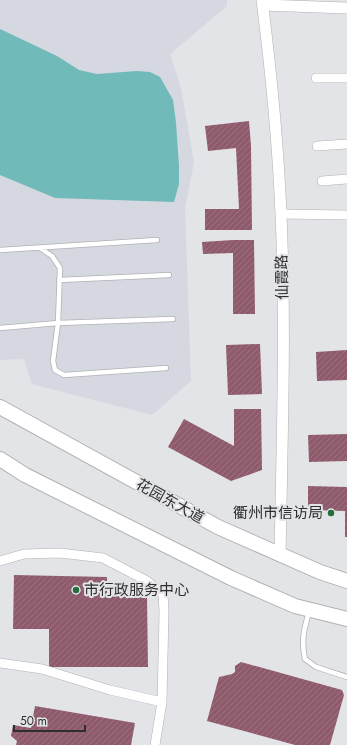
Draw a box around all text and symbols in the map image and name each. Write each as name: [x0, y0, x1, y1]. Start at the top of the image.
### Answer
street label: 仙霞路: [271, 254, 293, 300]
street label: 花园东大道: [132, 473, 208, 529]
place label: 衢州市信访局: [233, 502, 323, 524]
marker: 衢州市信访局: [326, 508, 336, 518]
place label: 市行政服务中心: [84, 579, 189, 601]
marker: 市行政服务中心: [71, 585, 81, 595]
scale bar: [14, 707, 85, 733]
text: 50 m: [20, 712, 47, 730]

